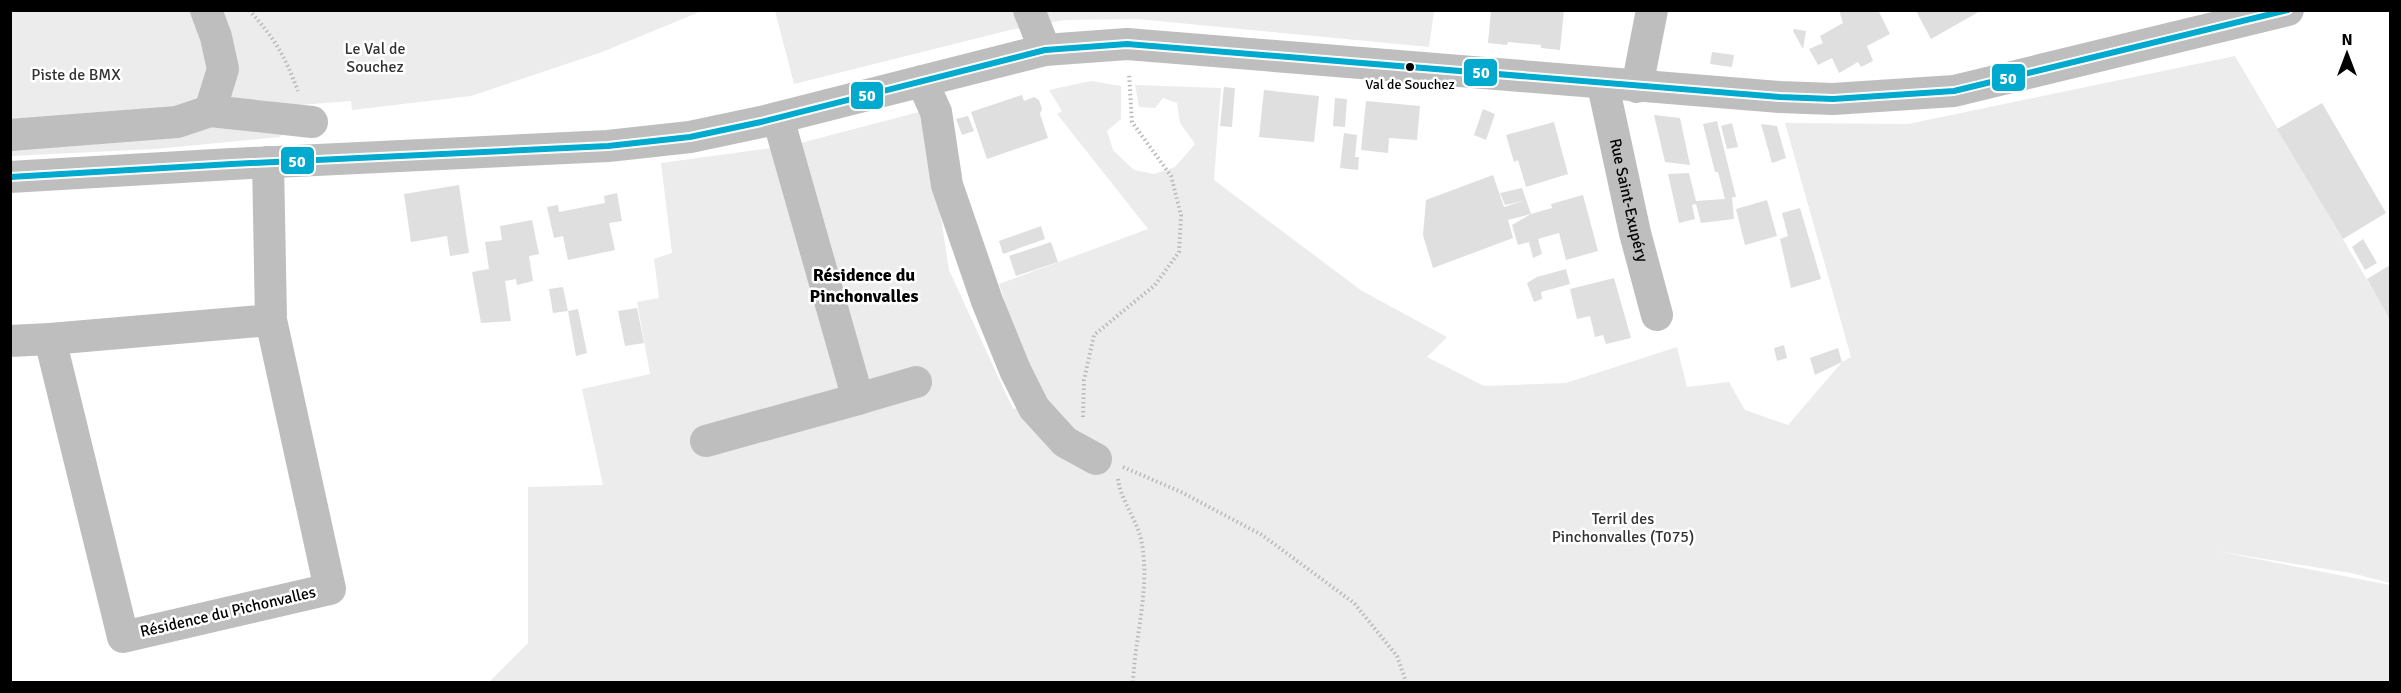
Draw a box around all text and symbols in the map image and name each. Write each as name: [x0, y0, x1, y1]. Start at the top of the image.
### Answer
north arrow: [2317, 24, 2377, 84]
text: N: [2341, 30, 2353, 50]
park label: Le Val de Souchez: [345, 39, 405, 77]
line badge: 50: [1463, 58, 1498, 87]
marker: Val de Souchez: [1404, 61, 1416, 73]
text: 50: [1472, 63, 1490, 83]
line badge: 50: [1991, 63, 2026, 92]
park label: Piste de BMX: [31, 65, 121, 85]
text: 50: [1999, 69, 2017, 89]
place label: Val de Souchez: [1365, 76, 1455, 93]
line badge: 50: [850, 81, 884, 110]
text: 50: [858, 86, 876, 106]
street label: Rue Saint-Exupéry: [1605, 136, 1653, 265]
line badge: 50: [280, 146, 315, 175]
text: 50: [288, 152, 306, 172]
district label: Résidence du Pinchonvalles: [810, 264, 918, 307]
park label: Terril des Pinchonvalles (T075): [1552, 509, 1694, 547]
street label: Résidence du Pichonvalles: [138, 582, 318, 642]

